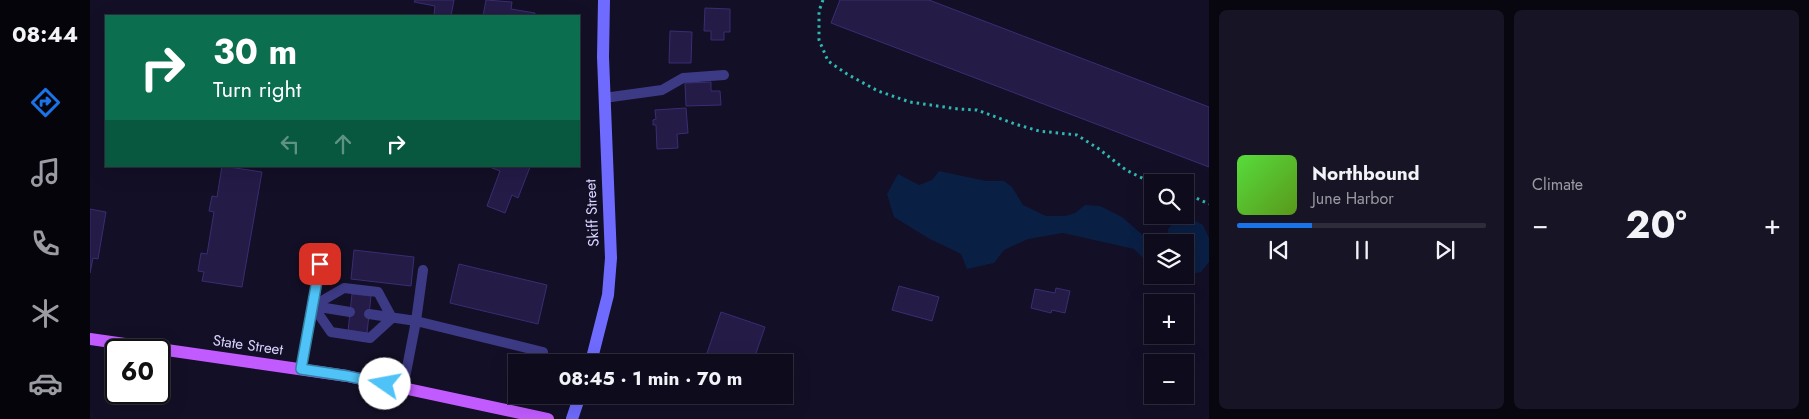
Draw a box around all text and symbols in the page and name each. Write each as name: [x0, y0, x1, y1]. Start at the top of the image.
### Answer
text: 08:44: [12, 18, 78, 50]
text: 30 m: [213, 27, 297, 77]
icon: right: [130, 35, 195, 100]
text: Turn right: [213, 73, 301, 105]
icon: directions: [28, 85, 63, 120]
icon: left: [276, 130, 304, 158]
icon: ahead: [329, 130, 357, 158]
icon: right: [382, 130, 410, 158]
icon: music: [28, 155, 63, 190]
text: Northbound: [1312, 160, 1419, 187]
text: Climate: [1532, 173, 1583, 196]
map controls: [1144, 174, 1194, 404]
button: search: [1144, 174, 1194, 224]
street label: Skiff Street: [579, 178, 605, 247]
text: June Harbor: [1312, 187, 1394, 210]
text: 20°: [1625, 197, 1687, 252]
text: −: [1532, 204, 1549, 245]
text: +: [1764, 204, 1781, 245]
icon: phone: [28, 226, 63, 261]
button: layers: [1144, 234, 1194, 284]
icon: previous: [1265, 236, 1293, 264]
icon: pause: [1348, 236, 1376, 264]
icon: next: [1431, 236, 1459, 264]
pin: [299, 243, 341, 285]
icon: arrive: [306, 250, 334, 278]
button: +: [1144, 294, 1194, 344]
icon: climate: [28, 296, 63, 331]
street label: State Street: [211, 329, 285, 361]
speed limit sign: 60: [105, 339, 170, 404]
button: −: [1144, 354, 1194, 404]
position arrow: [358, 357, 410, 409]
text: 08:45 · 1 min · 70 m: [559, 365, 742, 392]
icon: car: [28, 366, 63, 401]

